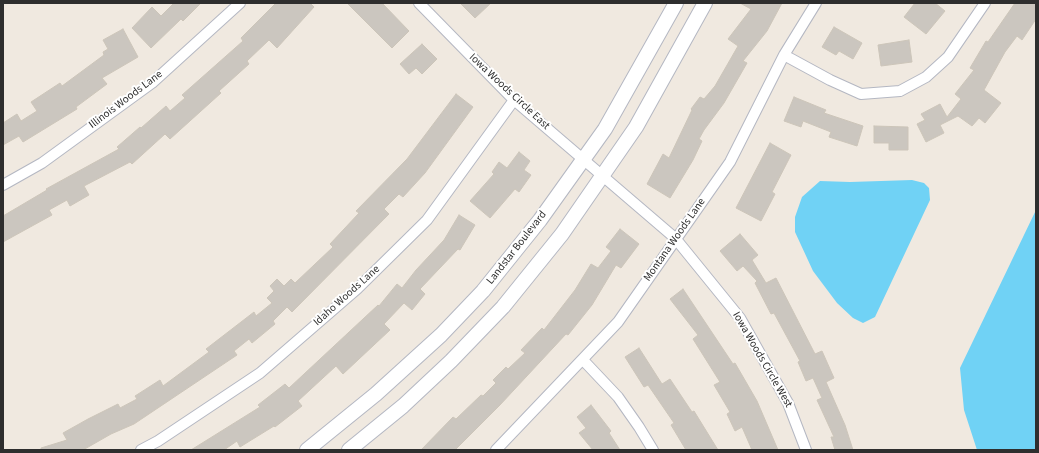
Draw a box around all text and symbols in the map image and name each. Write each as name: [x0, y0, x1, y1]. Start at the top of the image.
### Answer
street label: Iowa Woods Circle East: [466, 51, 552, 133]
street label: Illinois Woods Lane: [87, 68, 165, 132]
street label: Montana Woods Lane: [641, 196, 709, 284]
street label: Landstar Boulevard: [484, 209, 550, 287]
street label: Idaho Woods Lane: [311, 263, 383, 329]
street label: Iowa Woods Circle West: [729, 310, 795, 410]

